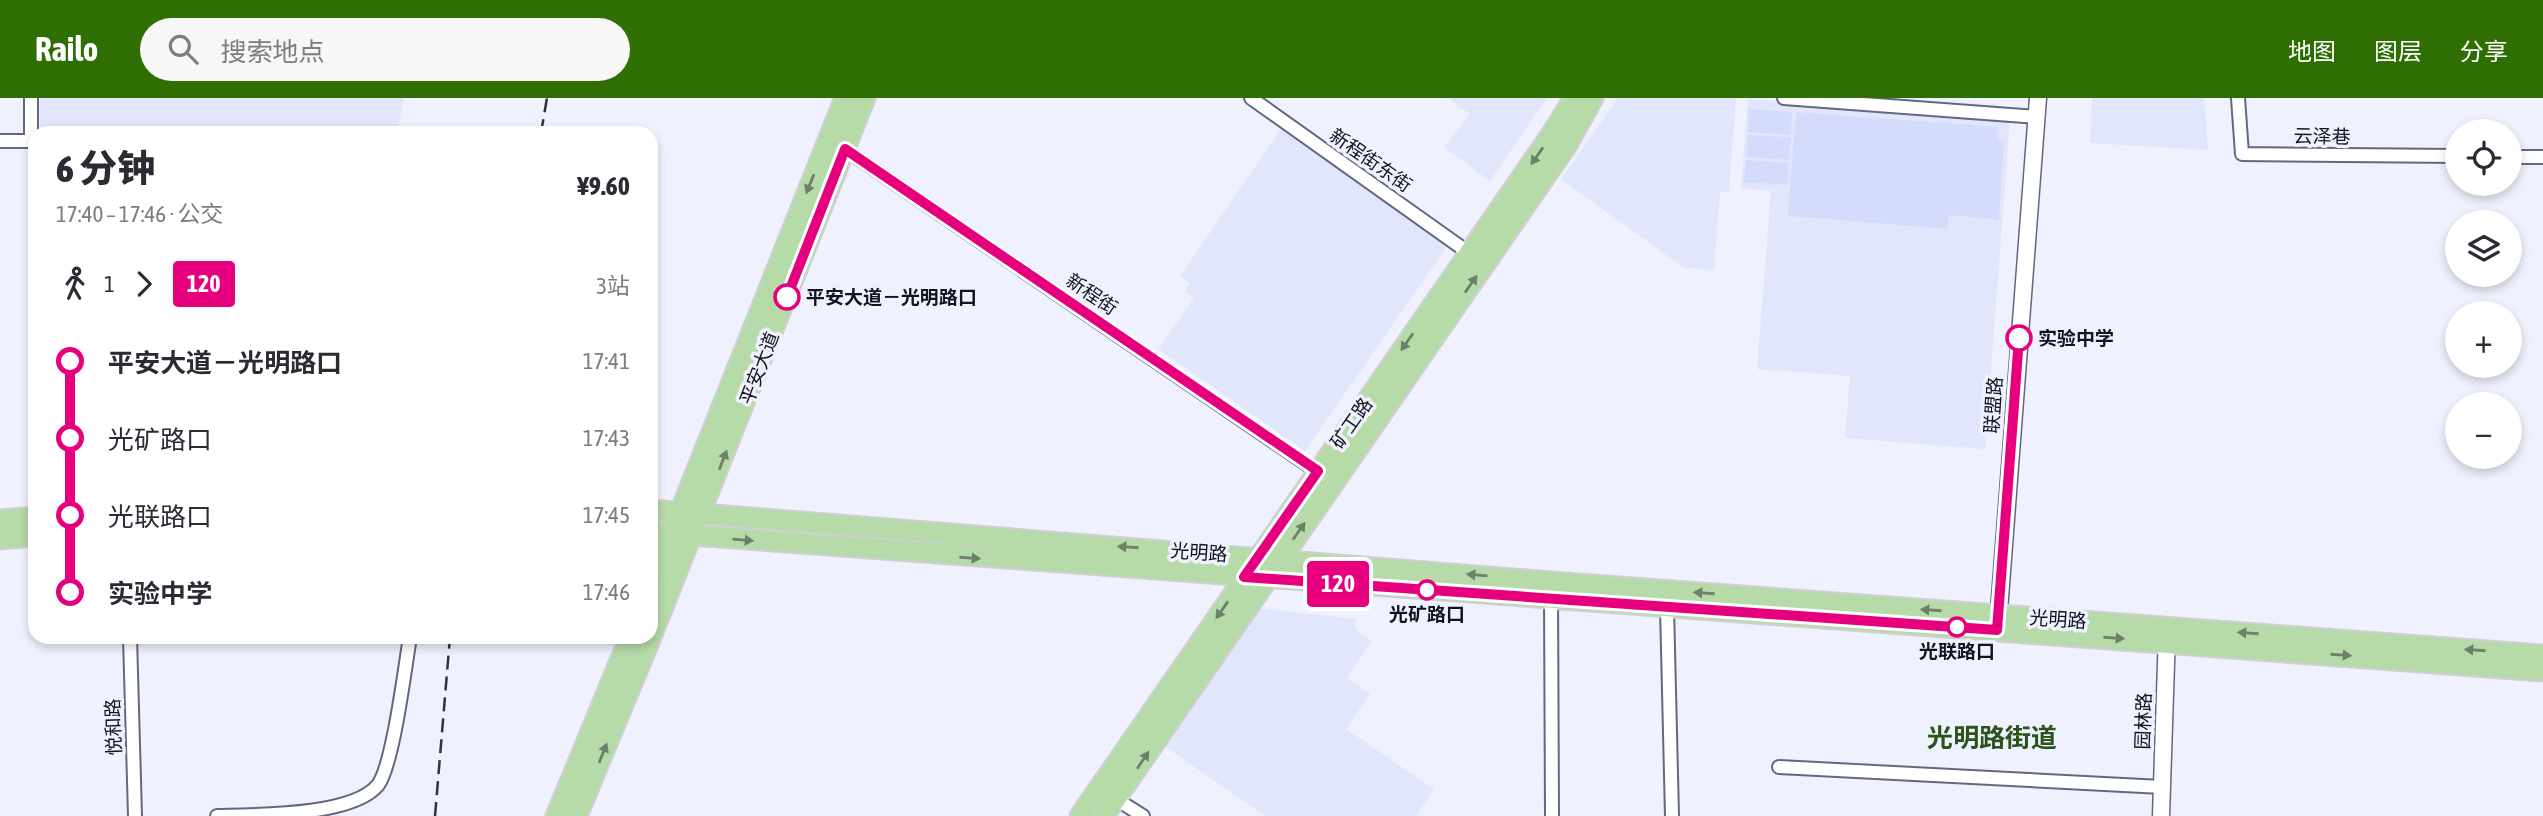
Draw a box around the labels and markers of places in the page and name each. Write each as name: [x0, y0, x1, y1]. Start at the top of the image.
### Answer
marker: 平安大道－光明路口: [774, 284, 800, 310]
place label: 平安大道－光明路口: [806, 286, 977, 308]
marker: 实验中学: [2006, 325, 2032, 351]
place label: 实验中学: [2038, 327, 2114, 349]
marker: 光矿路口: [1417, 580, 1437, 600]
place label: 光矿路口: [1389, 603, 1465, 625]
marker: 光联路口: [1947, 617, 1967, 637]
place label: 光联路口: [1919, 640, 1995, 662]

